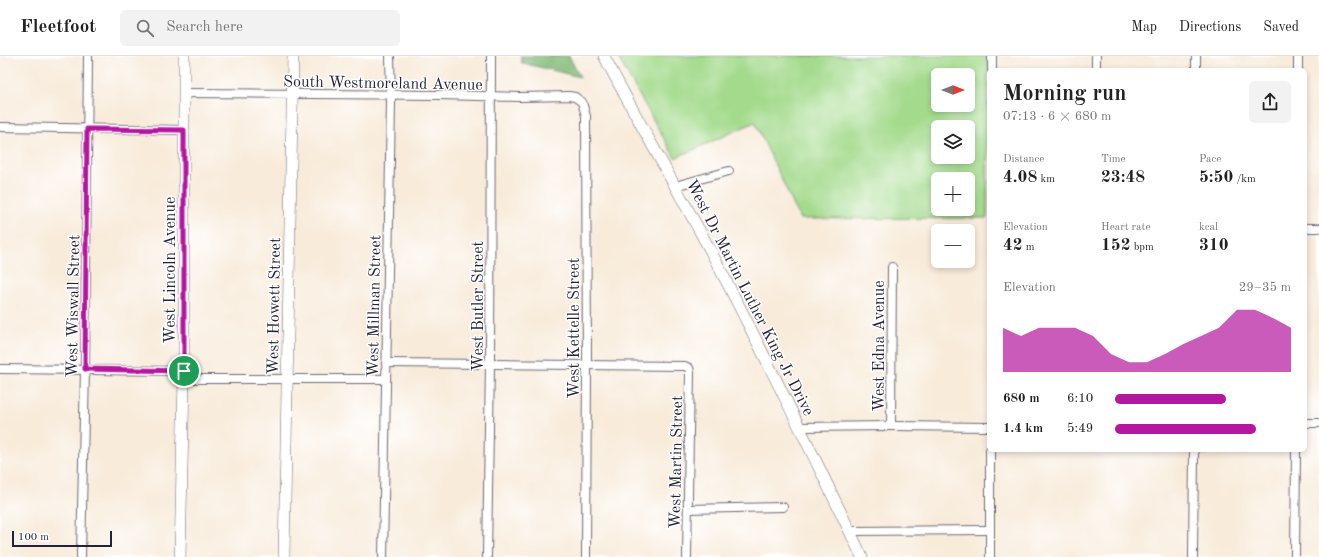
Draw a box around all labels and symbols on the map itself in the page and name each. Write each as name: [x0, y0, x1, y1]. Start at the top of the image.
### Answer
north arrow: [931, 68, 975, 112]
street label: South Westmoreland Avenue: [283, 74, 483, 94]
street label: West Dr Martin Luther King Jr Drive: [682, 177, 816, 419]
street label: West Lincoln Avenue: [163, 197, 179, 343]
street label: West Wiswall Street: [65, 234, 83, 378]
street label: West Millman Street: [366, 234, 384, 377]
street label: West Howett Street: [266, 237, 284, 375]
street label: West Butler Street: [471, 240, 487, 371]
street label: West Kettelle Street: [567, 257, 583, 398]
street label: West Edna Avenue: [872, 280, 888, 412]
pin: [167, 354, 201, 388]
street label: West Martin Street: [668, 395, 686, 529]
scale bar: [12, 529, 112, 548]

